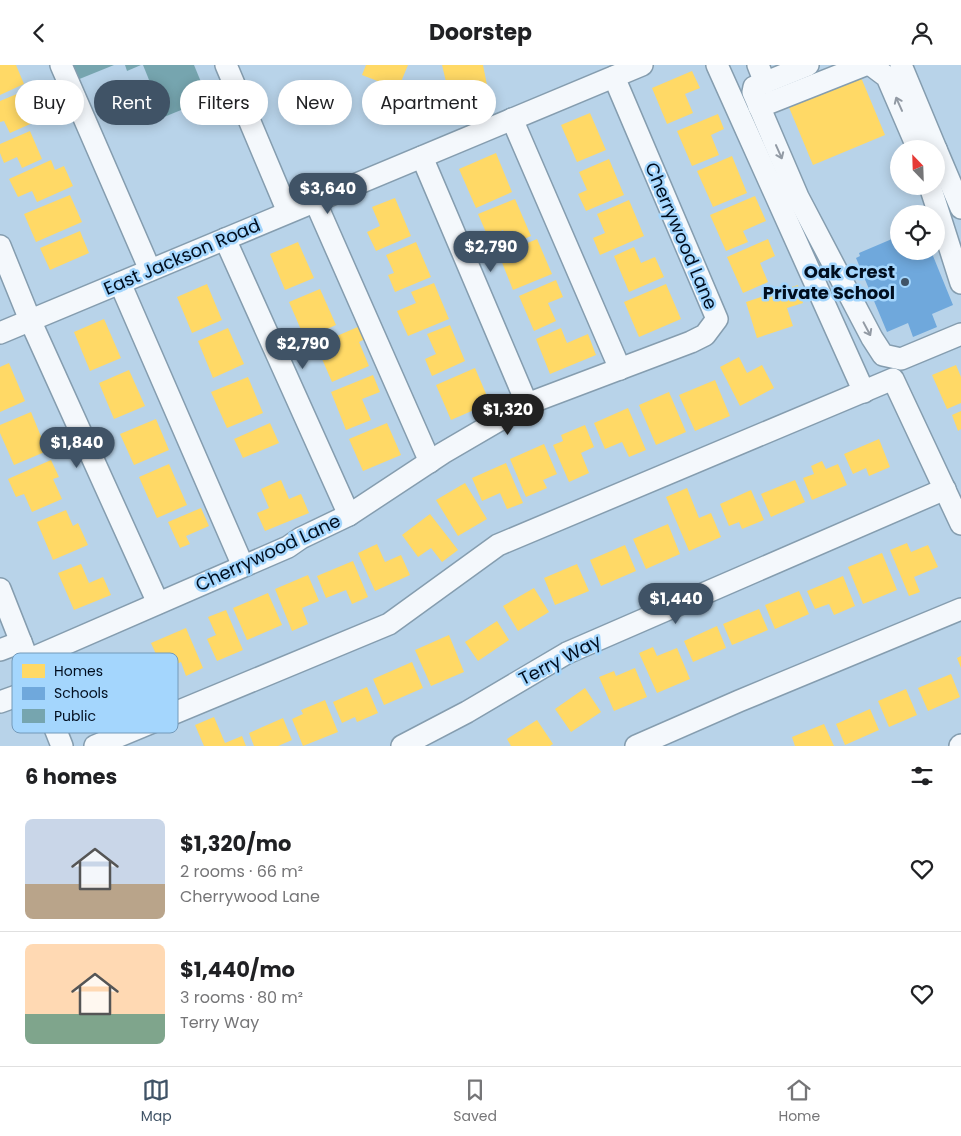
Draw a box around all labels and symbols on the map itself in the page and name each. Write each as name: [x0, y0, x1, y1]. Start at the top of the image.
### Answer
one-way arrow: [894, 97, 903, 112]
north arrow: [890, 140, 945, 195]
one-way arrow: [774, 144, 784, 159]
street label: Cherrywood Lane: [639, 158, 724, 313]
pin: $3,640: [287, 173, 369, 215]
street label: East Jackson Road: [100, 212, 264, 301]
pin: $2,790: [450, 231, 532, 273]
place label: Oak Crest Private School: [763, 259, 895, 305]
marker: Oak Crest Private School: [899, 276, 911, 288]
one-way arrow: [862, 321, 872, 336]
pin: $2,790: [262, 327, 344, 370]
pin: $1,320: [467, 393, 549, 436]
pin: $1,840: [36, 427, 118, 469]
street label: Cherrywood Lane: [191, 508, 344, 597]
pin: $1,440: [635, 583, 717, 625]
street label: Terry Way: [514, 628, 605, 691]
legend: [12, 653, 178, 733]
text: Homes: [54, 661, 103, 681]
text: Schools: [54, 683, 108, 703]
text: Public: [54, 706, 96, 726]

